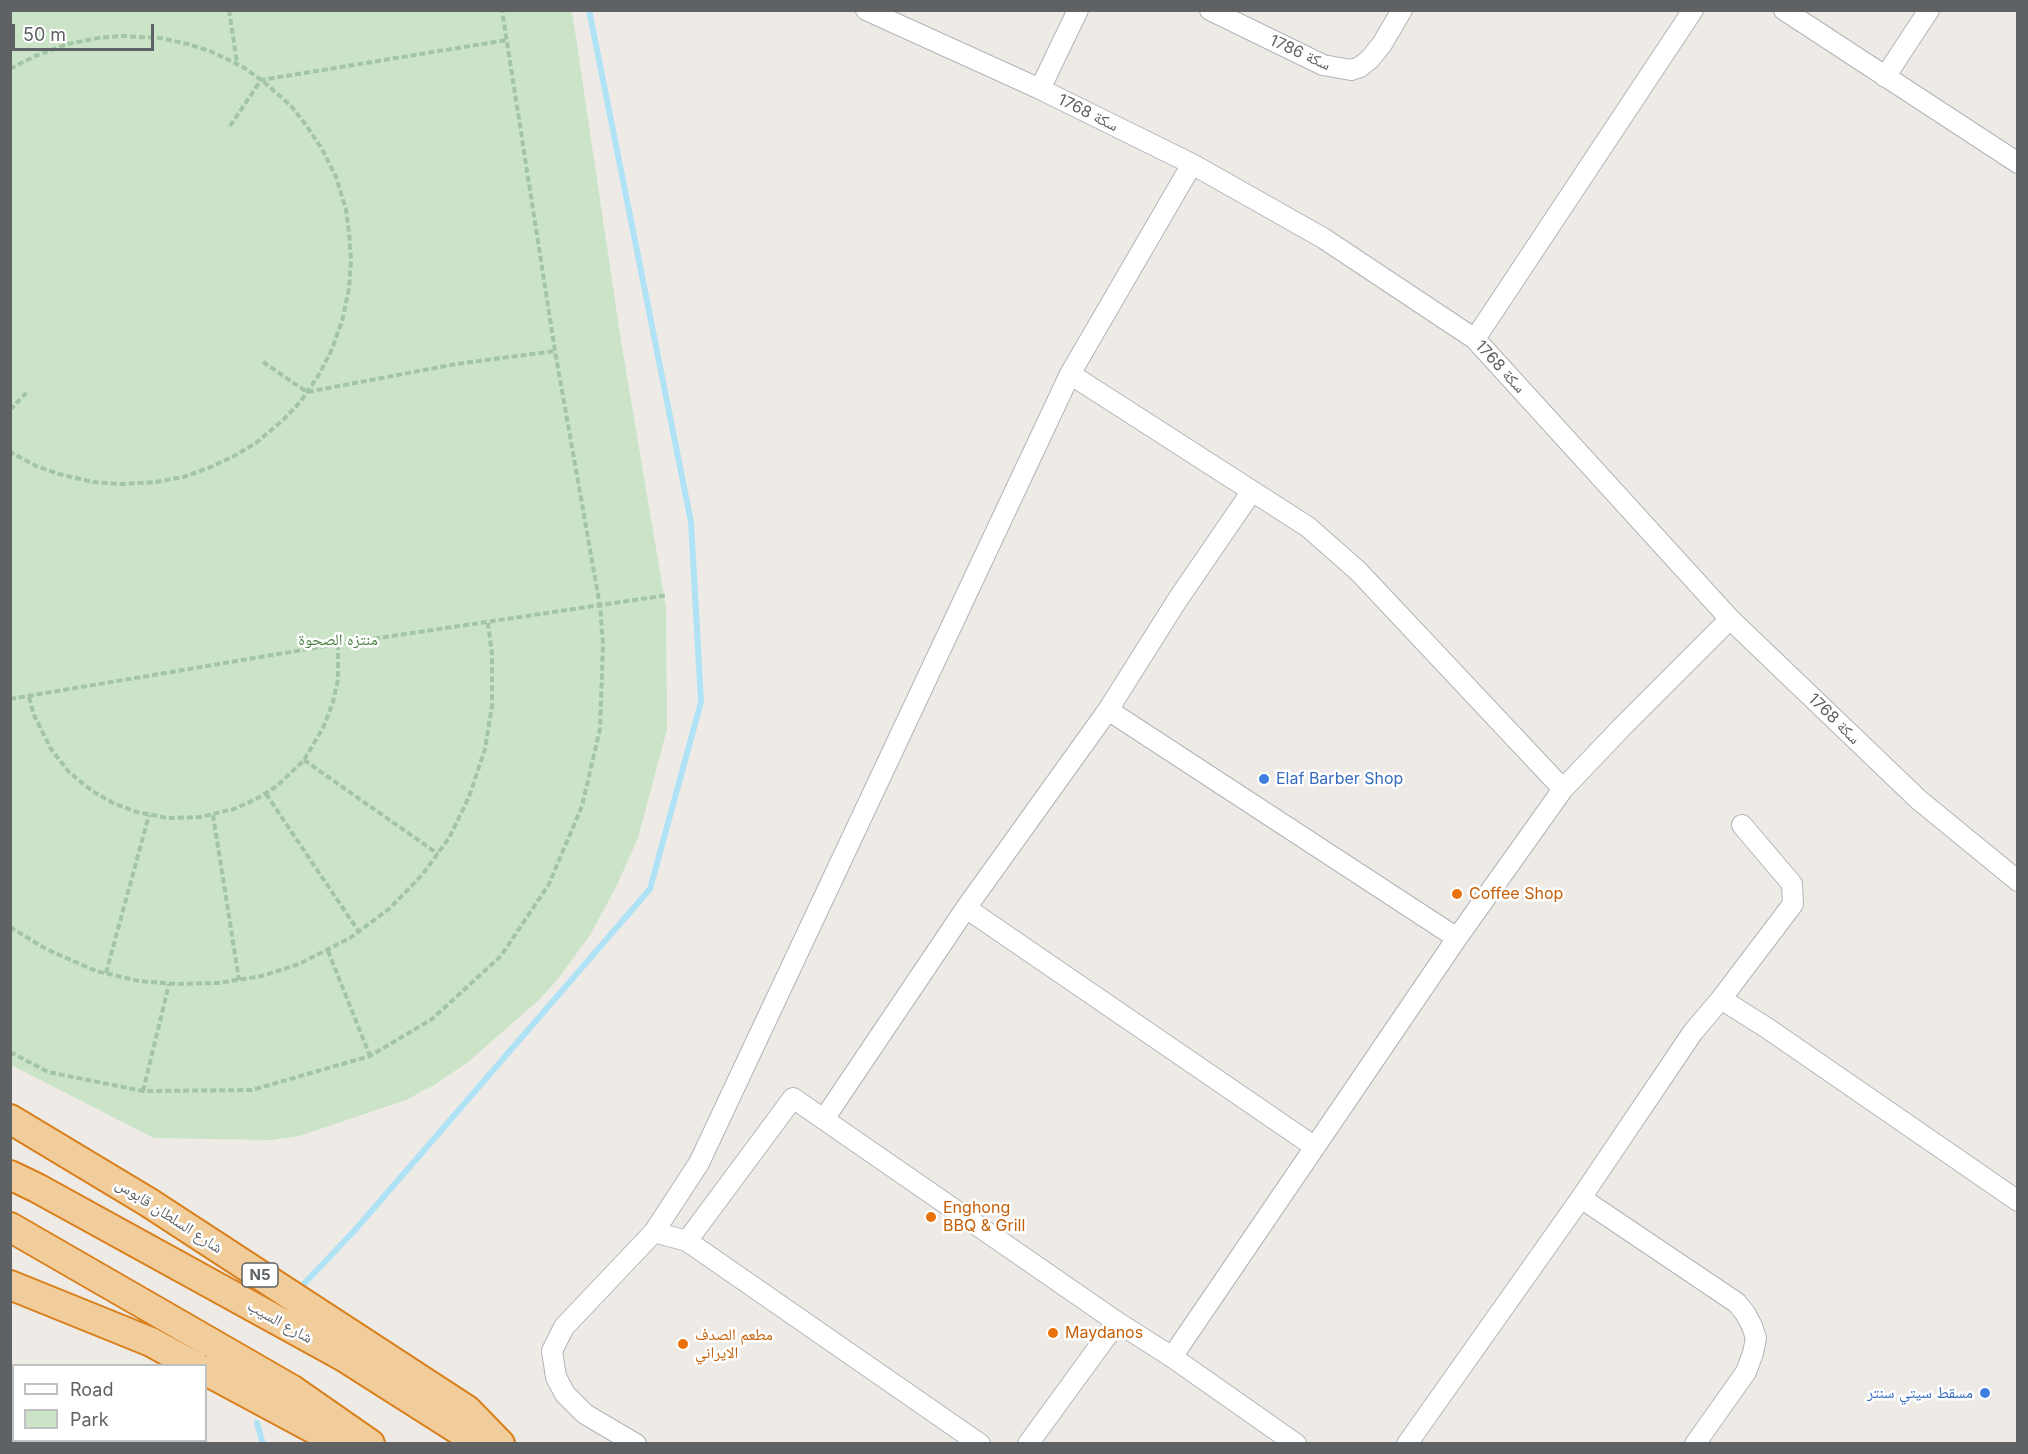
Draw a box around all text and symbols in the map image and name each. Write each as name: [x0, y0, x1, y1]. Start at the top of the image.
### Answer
scale bar: [15, 12, 158, 50]
text: 50 m: [23, 24, 66, 45]
street label: سكة 1786: [1267, 31, 1333, 75]
street label: سكة 1768: [1055, 90, 1121, 136]
street label: سكة 1768: [1471, 337, 1529, 397]
park label: منتزه الصحوة: [298, 630, 378, 650]
street label: سكة 1768: [1804, 690, 1864, 748]
place label: Elaf Barber Shop: [1276, 769, 1403, 789]
marker: Elaf Barber Shop: [1257, 772, 1271, 786]
place label: Coffee Shop: [1469, 884, 1563, 904]
marker: Coffee Shop: [1450, 887, 1464, 901]
street label: شارع السلطان قابوس: [112, 1174, 226, 1258]
place label: Enghong BBQ & Grill: [943, 1198, 1025, 1236]
marker: Enghong BBQ & Grill: [924, 1210, 938, 1224]
road number: N5: [242, 1263, 278, 1287]
street label: شارع السيب: [244, 1296, 316, 1348]
place label: Maydanos: [1065, 1323, 1143, 1343]
place label: مطعم الصدف الايراني: [695, 1325, 773, 1363]
marker: Maydanos: [1046, 1326, 1060, 1340]
marker: مطعم الصدف الايراني: [676, 1337, 690, 1351]
legend: [12, 1364, 207, 1442]
text: Road: [70, 1379, 113, 1400]
place label: مسقط سيتي سنتر: [1867, 1383, 1973, 1403]
marker: مسقط سيتي سنتر: [1978, 1386, 1992, 1400]
text: Park: [70, 1409, 109, 1430]

